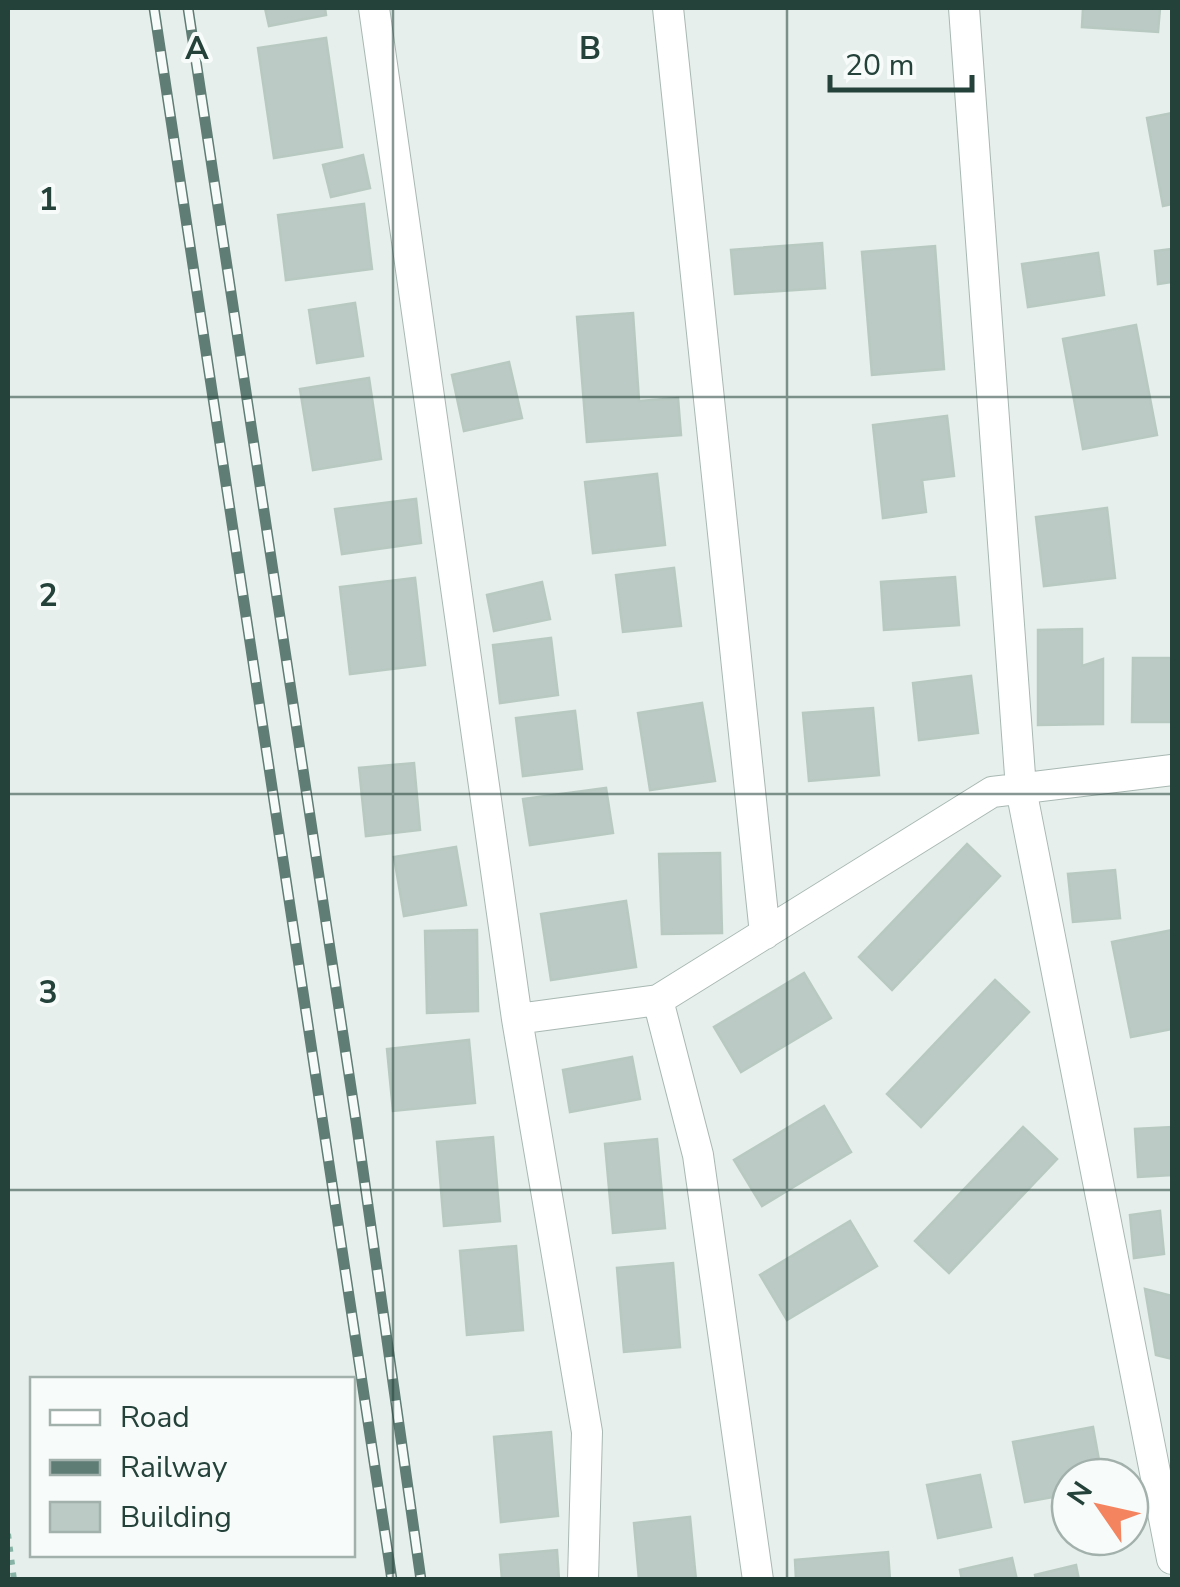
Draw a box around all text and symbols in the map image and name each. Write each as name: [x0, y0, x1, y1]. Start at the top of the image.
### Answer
text: A: [185, 27, 209, 70]
text: B: [579, 27, 601, 70]
scale bar: [830, 30, 972, 92]
text: 20 m: [845, 45, 914, 86]
text: 1: [38, 178, 58, 221]
text: 2: [38, 574, 58, 617]
text: 3: [38, 971, 58, 1014]
legend: [30, 1377, 355, 1557]
text: Road: [120, 1397, 190, 1438]
text: Railway: [120, 1447, 228, 1488]
north arrow: [1050, 1457, 1150, 1557]
text: N: [1058, 1474, 1102, 1513]
text: Building: [120, 1497, 232, 1538]

